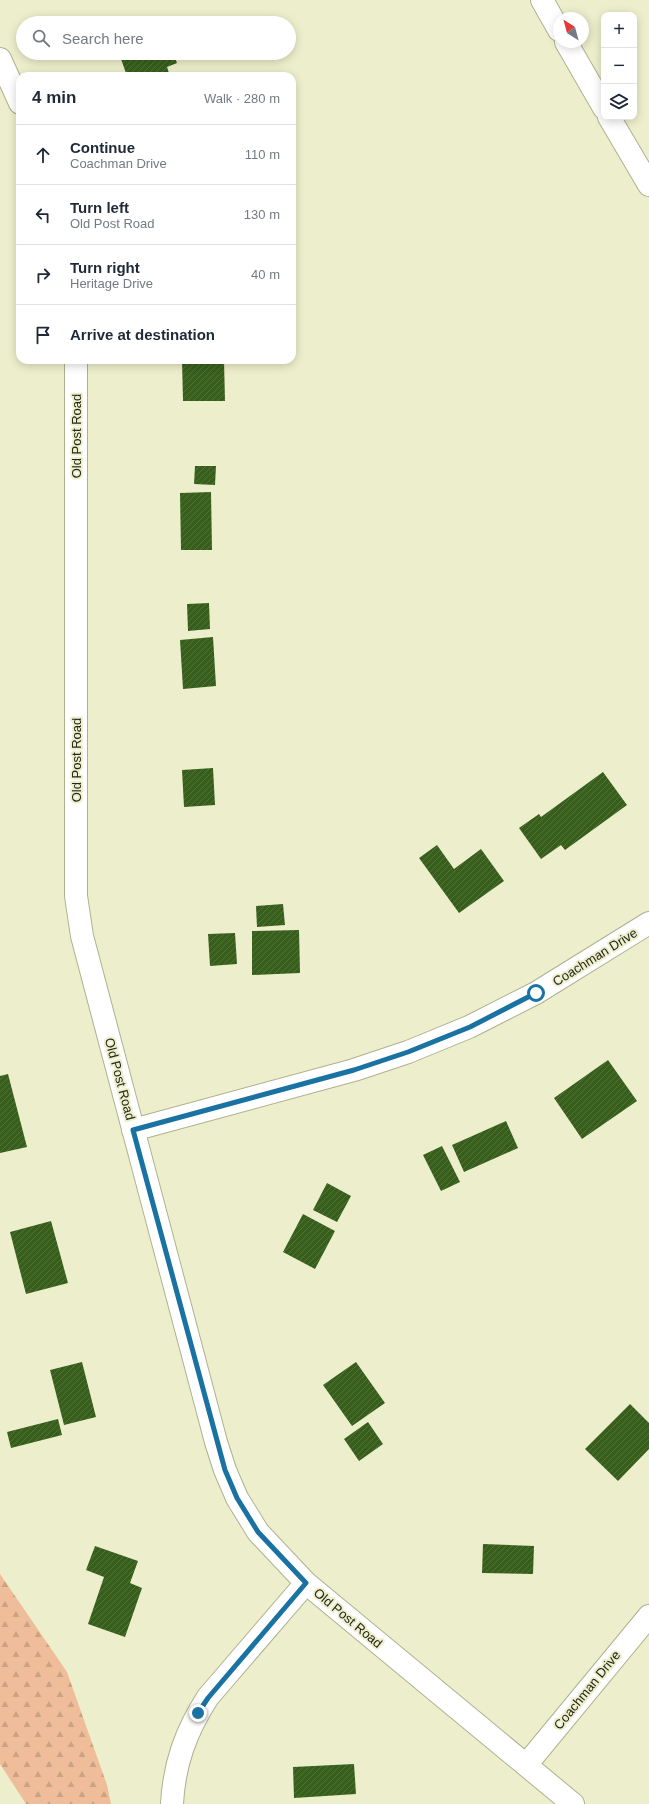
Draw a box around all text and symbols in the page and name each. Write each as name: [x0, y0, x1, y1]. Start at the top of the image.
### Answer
north arrow: [553, 12, 589, 48]
map controls: [601, 12, 637, 120]
button: +: [601, 12, 637, 48]
search box: [16, 16, 296, 60]
icon: search: [30, 27, 52, 49]
text: Search here: [62, 30, 144, 47]
button: −: [601, 48, 637, 84]
button: layers: [601, 84, 637, 120]
text: 4 min: [32, 88, 76, 107]
text: Walk · 280 m: [204, 91, 280, 106]
text: Continue: [70, 139, 135, 156]
icon: ahead: [32, 144, 54, 166]
text: 110 m: [245, 147, 280, 162]
text: Coachman Drive: [70, 156, 167, 171]
text: Turn left: [70, 199, 129, 216]
icon: left: [32, 204, 54, 226]
text: 130 m: [244, 207, 280, 222]
text: Old Post Road: [70, 216, 155, 231]
text: Turn right: [70, 259, 140, 276]
icon: right: [32, 264, 54, 286]
text: 40 m: [251, 267, 280, 282]
text: Heritage Drive: [70, 276, 153, 291]
icon: arrive: [32, 324, 54, 346]
text: Arrive at destination: [70, 326, 215, 343]
street label: Old Post Road: [69, 394, 84, 478]
street label: Old Post Road: [69, 718, 84, 802]
street label: Coachman Drive: [550, 925, 640, 989]
route start: [527, 984, 545, 1002]
street label: Old Post Road: [102, 1036, 138, 1122]
street label: Old Post Road: [311, 1585, 385, 1651]
street label: Coachman Drive: [551, 1648, 623, 1732]
route end: [189, 1704, 207, 1722]

